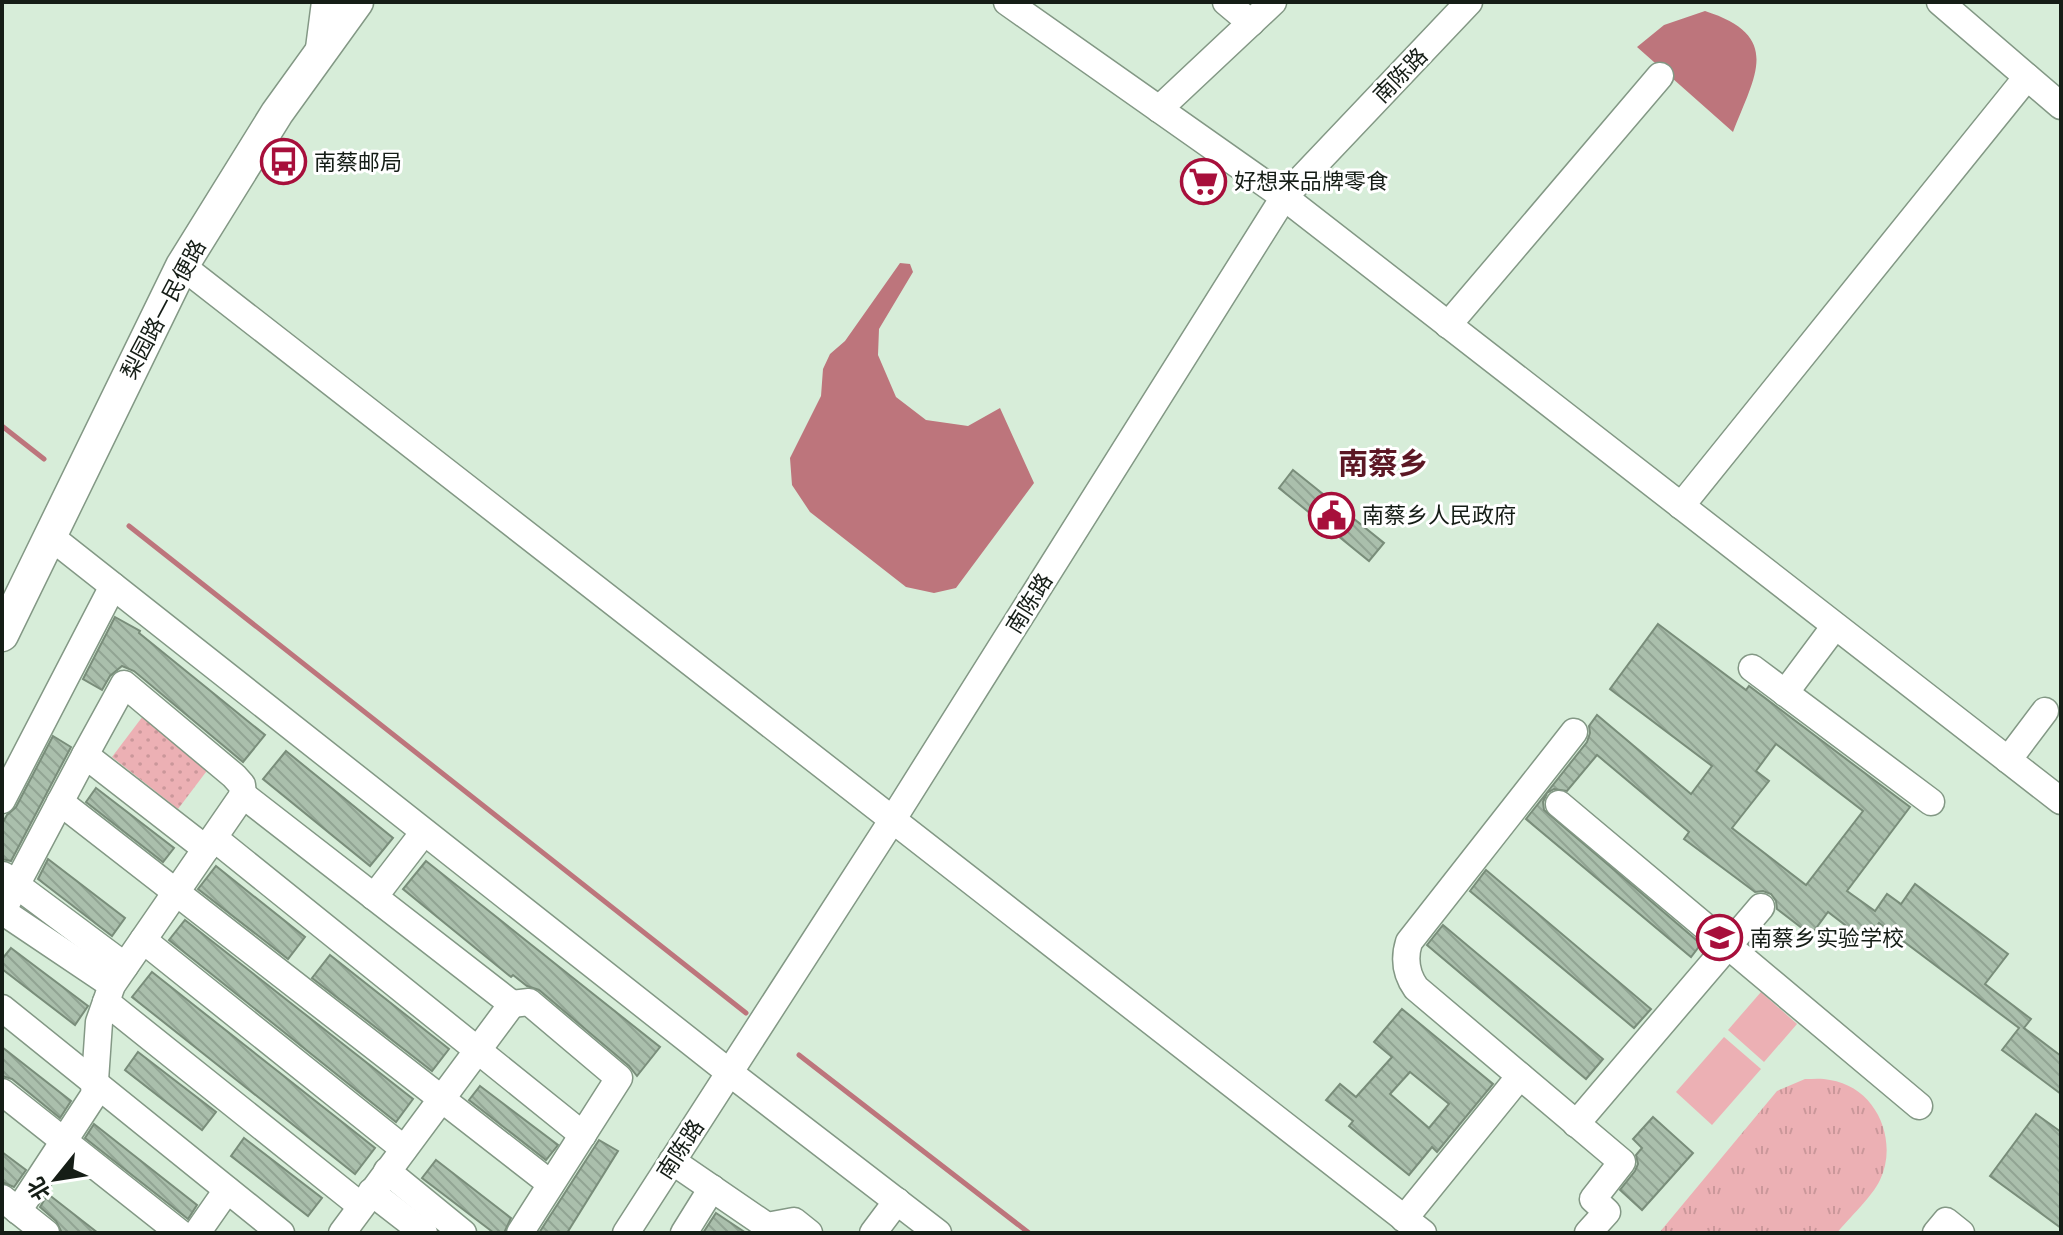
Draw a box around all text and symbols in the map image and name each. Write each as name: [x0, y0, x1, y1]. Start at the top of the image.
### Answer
street label: 南陈路: [1366, 40, 1433, 108]
bus stop icon: 南蔡邮局: [259, 138, 307, 186]
place label: 南蔡邮局: [314, 146, 402, 176]
supermarket icon: 好想来品牌零食: [1179, 157, 1227, 205]
place label: 好想来品牌零食: [1234, 165, 1388, 195]
street label: 梨园路一民便路: [113, 233, 212, 384]
district label: 南蔡乡: [1338, 442, 1428, 483]
public building icon: 南蔡乡人民政府: [1307, 491, 1355, 539]
place label: 南蔡乡人民政府: [1362, 499, 1516, 529]
street label: 南陈路: [998, 567, 1058, 638]
school or university icon: 南蔡乡实验学校: [1695, 914, 1743, 962]
place label: 南蔡乡实验学校: [1750, 922, 1904, 952]
street label: 南陈路: [649, 1113, 710, 1184]
north arrow: [16, 1139, 96, 1219]
text: 北: [19, 1172, 56, 1207]

